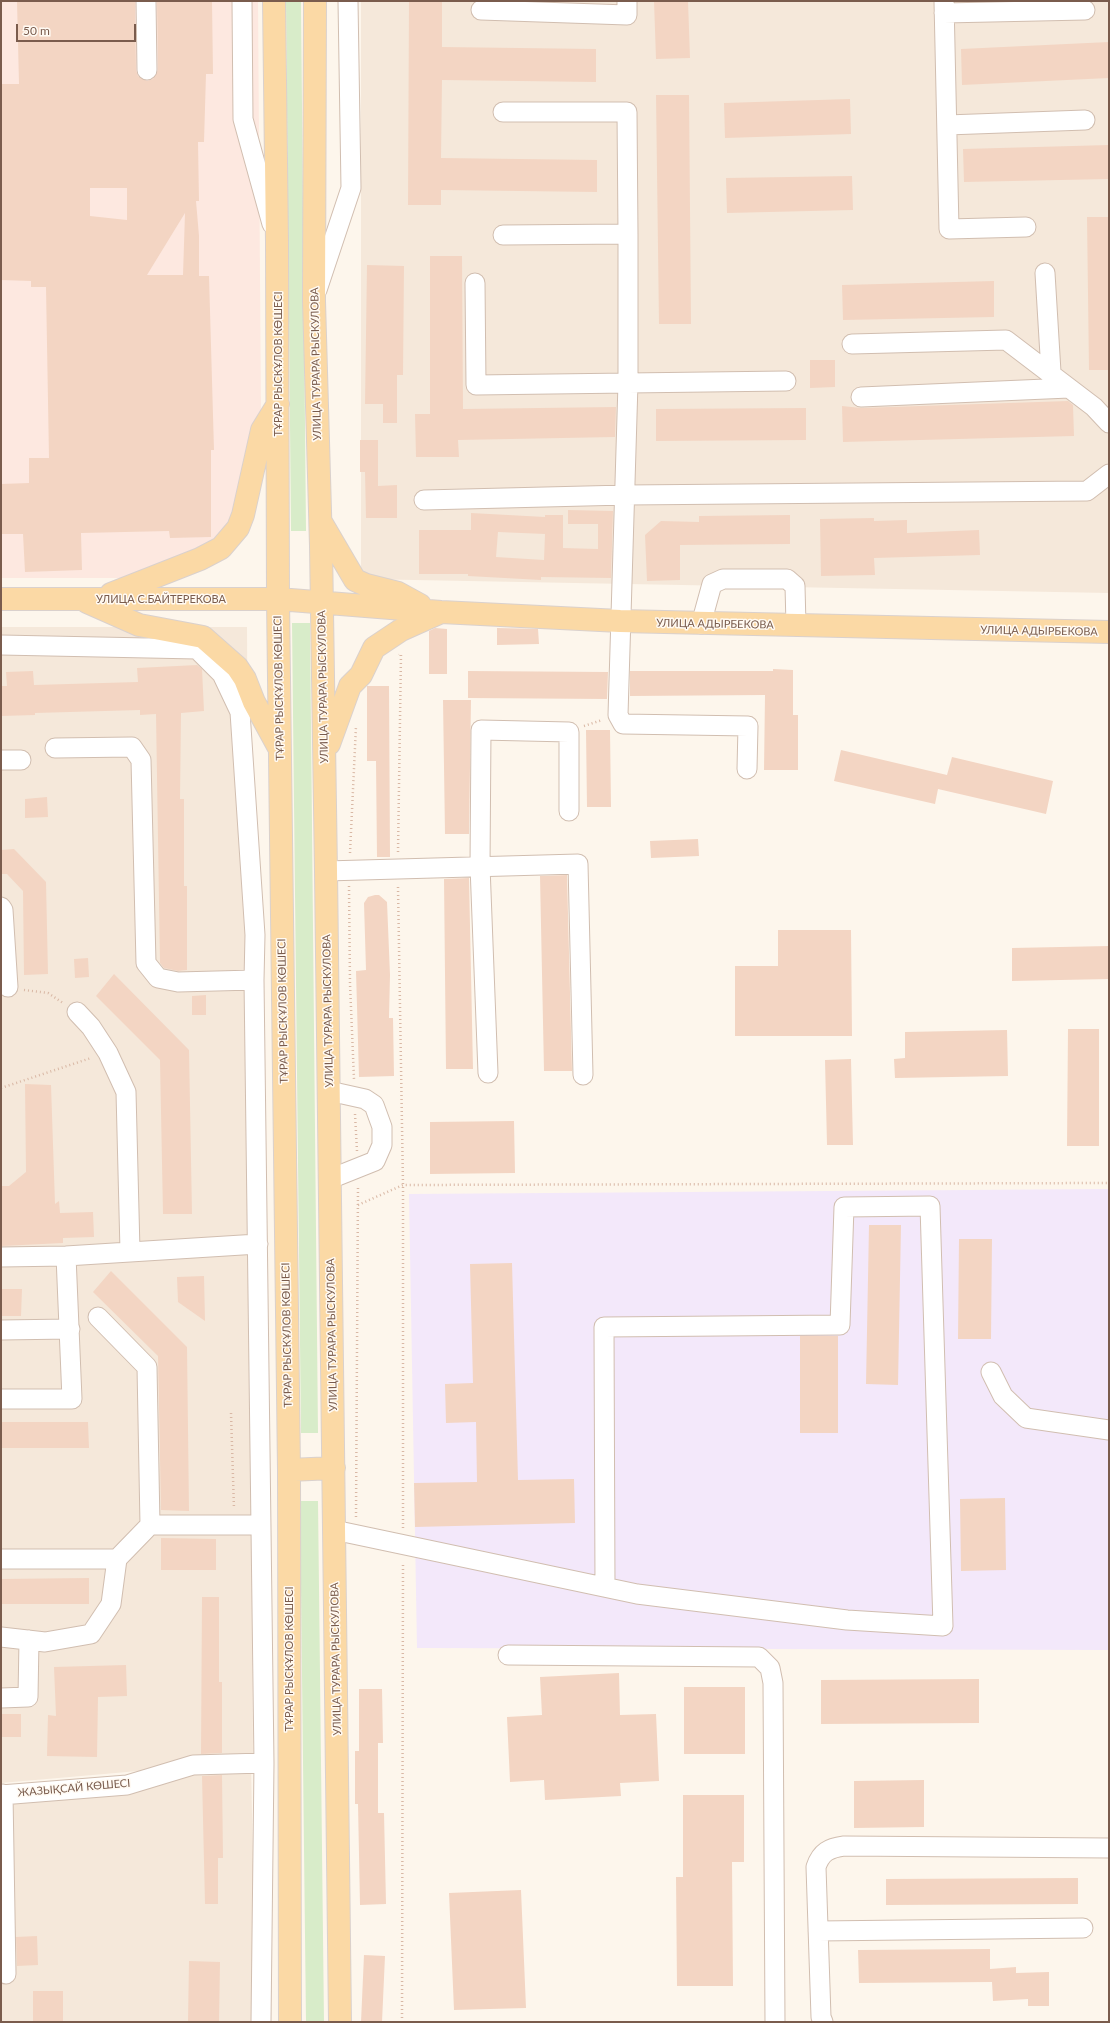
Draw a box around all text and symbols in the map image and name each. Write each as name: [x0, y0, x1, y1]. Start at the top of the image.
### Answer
scale bar: [18, 16, 138, 42]
text: 50 m: [23, 23, 50, 38]
street label: УЛИЦА ТУРАРА РЫСКУЛОВА: [308, 287, 324, 441]
street label: ТҰРАР РЫСКҰЛОВ КӨШЕСІ: [271, 291, 285, 437]
street label: УЛИЦА С.БАЙТЕРЕКОВА: [96, 592, 226, 606]
street label: УЛИЦА ТУРАРА РЫСКУЛОВА: [315, 610, 331, 764]
street label: ТҰРАР РЫСКҰЛОВ КӨШЕСІ: [271, 615, 287, 761]
street label: УЛИЦА АДЫРБЕКОВА: [656, 616, 774, 632]
street label: УЛИЦА АДЫРБЕКОВА: [980, 623, 1098, 639]
street label: УЛИЦА ТУРАРА РЫСКУЛОВА: [320, 934, 336, 1088]
street label: ТҰРАР РЫСКҰЛОВ КӨШЕСІ: [275, 938, 291, 1084]
street label: УЛИЦА ТУРАРА РЫСКУЛОВА: [324, 1258, 340, 1412]
street label: ТҰРАР РЫСКҰЛОВ КӨШЕСІ: [279, 1262, 295, 1408]
street label: УЛИЦА ТУРАРА РЫСКУЛОВА: [328, 1582, 344, 1736]
street label: ТҰРАР РЫСКҰЛОВ КӨШЕСІ: [282, 1586, 296, 1732]
street label: ЖАЗЫҚСАЙ КӨШЕСІ: [17, 1777, 131, 1799]

